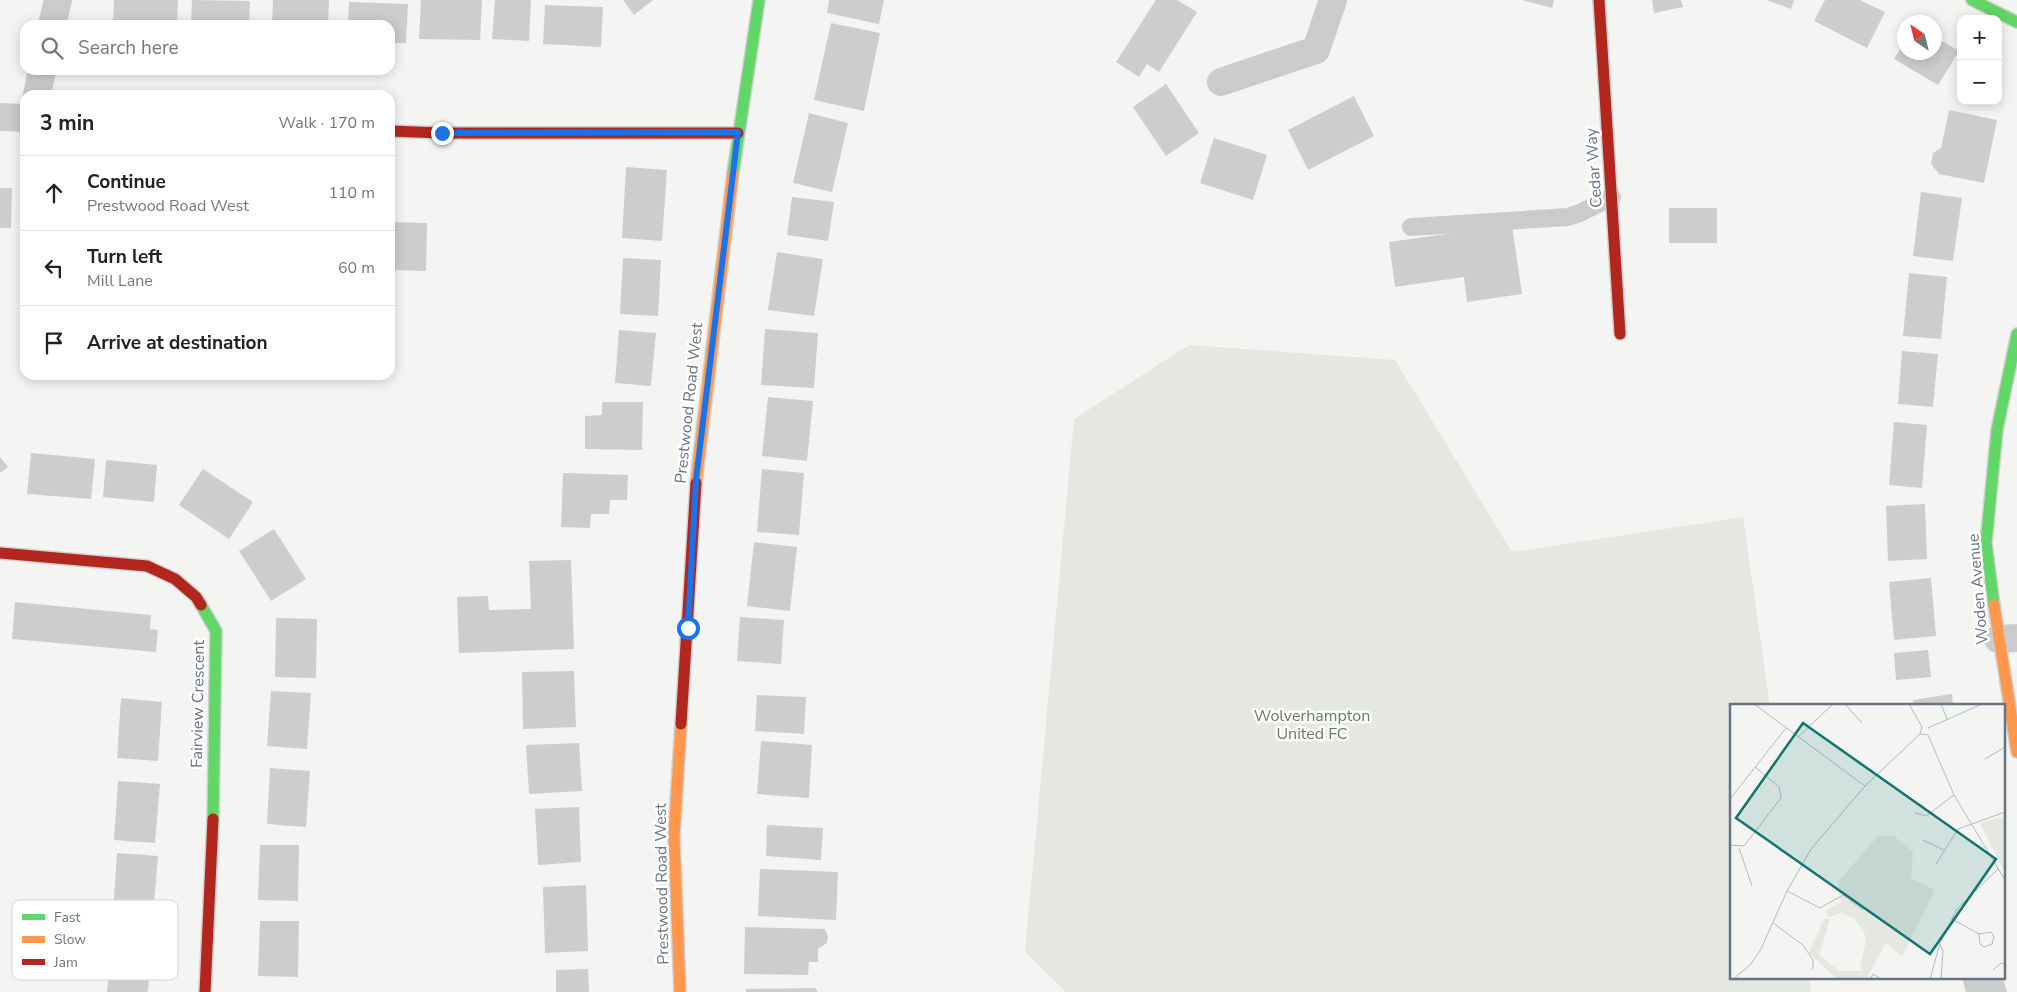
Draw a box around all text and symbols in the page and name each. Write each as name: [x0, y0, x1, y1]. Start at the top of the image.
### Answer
north arrow: [1897, 15, 1942, 60]
map controls: [1957, 15, 2002, 105]
button: +: [1957, 15, 2002, 60]
search box: [20, 20, 395, 75]
icon: search: [38, 34, 66, 62]
text: Search here: [78, 35, 179, 61]
button: −: [1957, 60, 2002, 105]
text: 3 min: [40, 109, 94, 137]
text: Walk · 170 m: [279, 112, 375, 134]
route end: [431, 122, 454, 145]
street label: Cedar Way: [1580, 127, 1608, 209]
text: Continue: [87, 169, 166, 195]
icon: ahead: [40, 179, 68, 207]
text: 110 m: [328, 182, 375, 204]
text: Prestwood Road West: [87, 195, 249, 217]
text: Turn left: [87, 244, 162, 270]
icon: left: [40, 254, 68, 282]
text: 60 m: [338, 257, 375, 279]
text: Mill Lane: [87, 270, 153, 292]
street label: Prestwood Road West: [670, 321, 708, 485]
icon: arrive: [40, 329, 68, 357]
text: Arrive at destination: [87, 330, 268, 356]
street label: Woden Avenue: [1962, 533, 1994, 645]
route start: [677, 617, 700, 640]
street label: Fairview Crescent: [186, 640, 210, 768]
inset map: [1730, 704, 2004, 980]
park label: Wolverhampton United FC: [1254, 705, 1370, 745]
street label: Prestwood Road West: [650, 803, 674, 965]
legend: [12, 900, 178, 980]
text: Fast: [54, 908, 80, 927]
text: Slow: [54, 930, 86, 949]
text: Jam: [53, 953, 78, 972]

